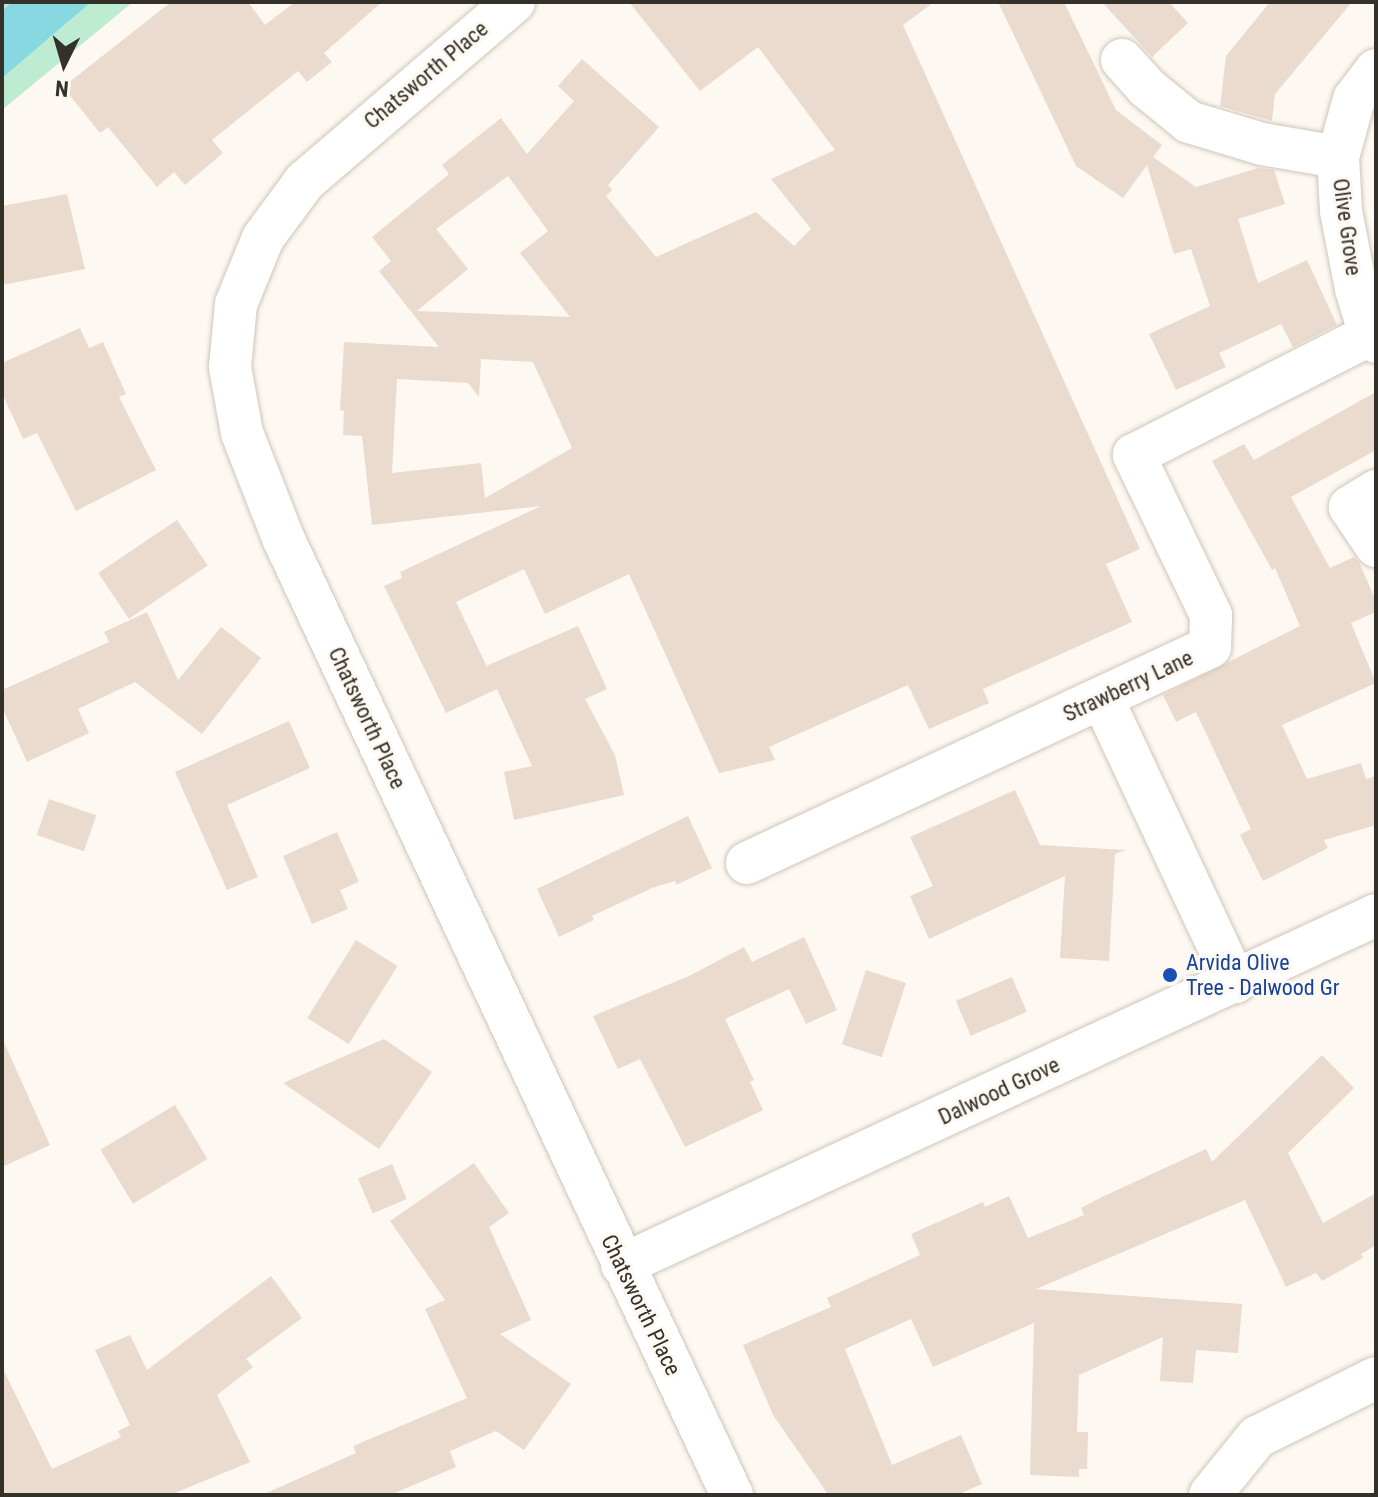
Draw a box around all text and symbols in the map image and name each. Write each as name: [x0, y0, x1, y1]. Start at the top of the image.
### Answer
street label: Chatsworth Place: [359, 16, 493, 134]
north arrow: [24, 24, 104, 104]
text: N: [54, 75, 70, 101]
street label: Olive Grove: [1327, 177, 1367, 277]
street label: Chatsworth Place: [323, 643, 411, 793]
street label: Strawberry Lane: [1059, 644, 1197, 728]
place label: Arvida Olive Tree - Dalwood Gr: [1186, 949, 1340, 1000]
marker: Arvida Olive Tree - Dalwood Gr: [1161, 966, 1179, 984]
street label: Dalwood Grove: [934, 1051, 1064, 1131]
street label: Chatsworth Place: [596, 1230, 686, 1380]

